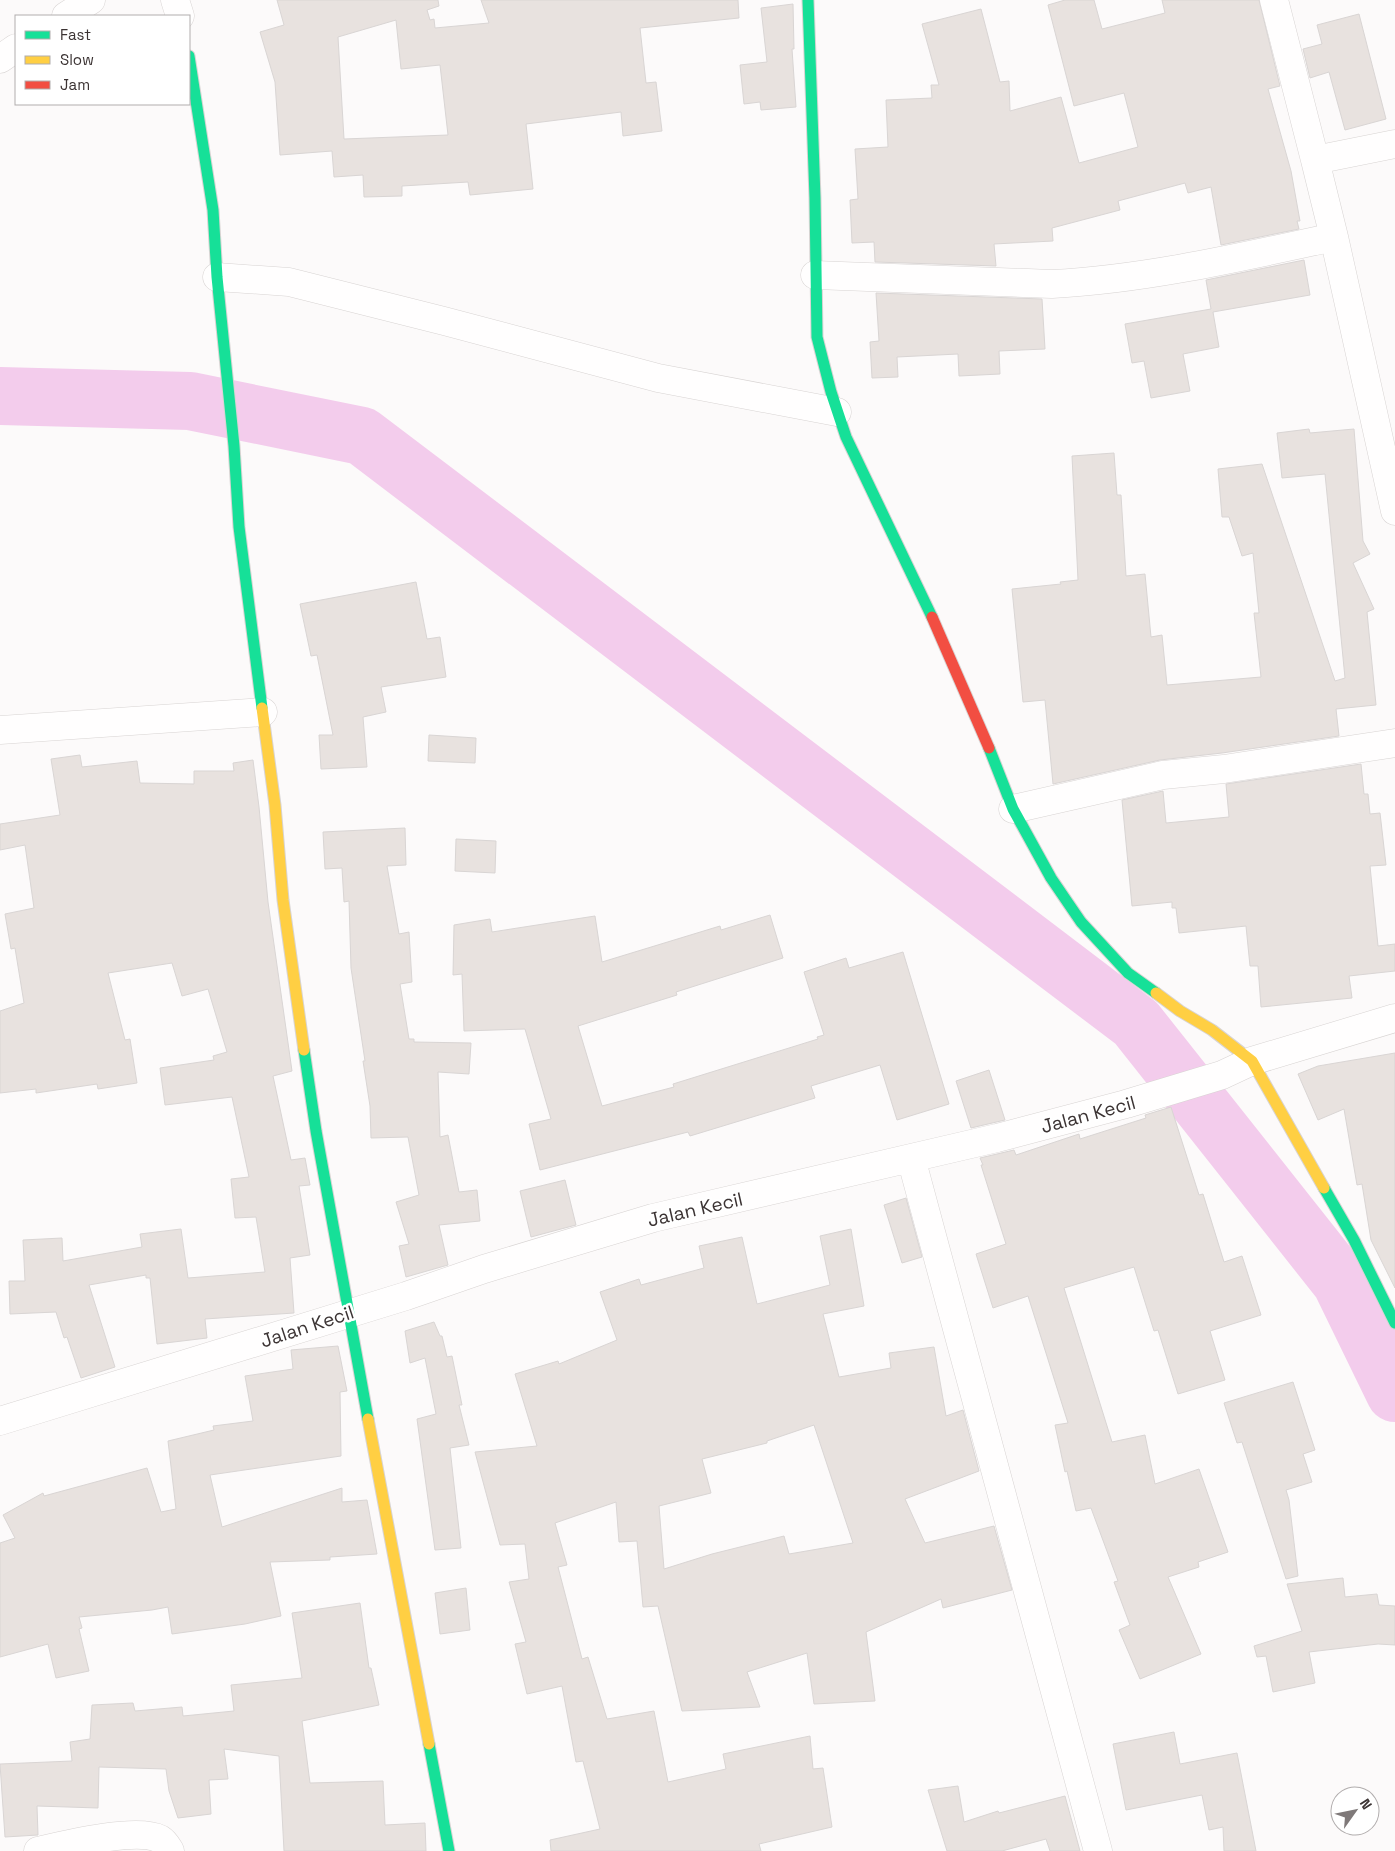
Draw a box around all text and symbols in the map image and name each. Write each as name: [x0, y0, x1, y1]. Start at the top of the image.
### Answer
legend: [15, 15, 190, 105]
text: Fast: [60, 25, 91, 44]
text: Slow: [60, 50, 94, 69]
text: Jam: [60, 75, 90, 94]
street label: Jalan Kecil: [1038, 1090, 1138, 1139]
street label: Jalan Kecil: [645, 1186, 745, 1233]
street label: Jalan Kecil: [257, 1300, 357, 1353]
north arrow: [1330, 1786, 1380, 1836]
text: N: [1356, 1795, 1376, 1813]

